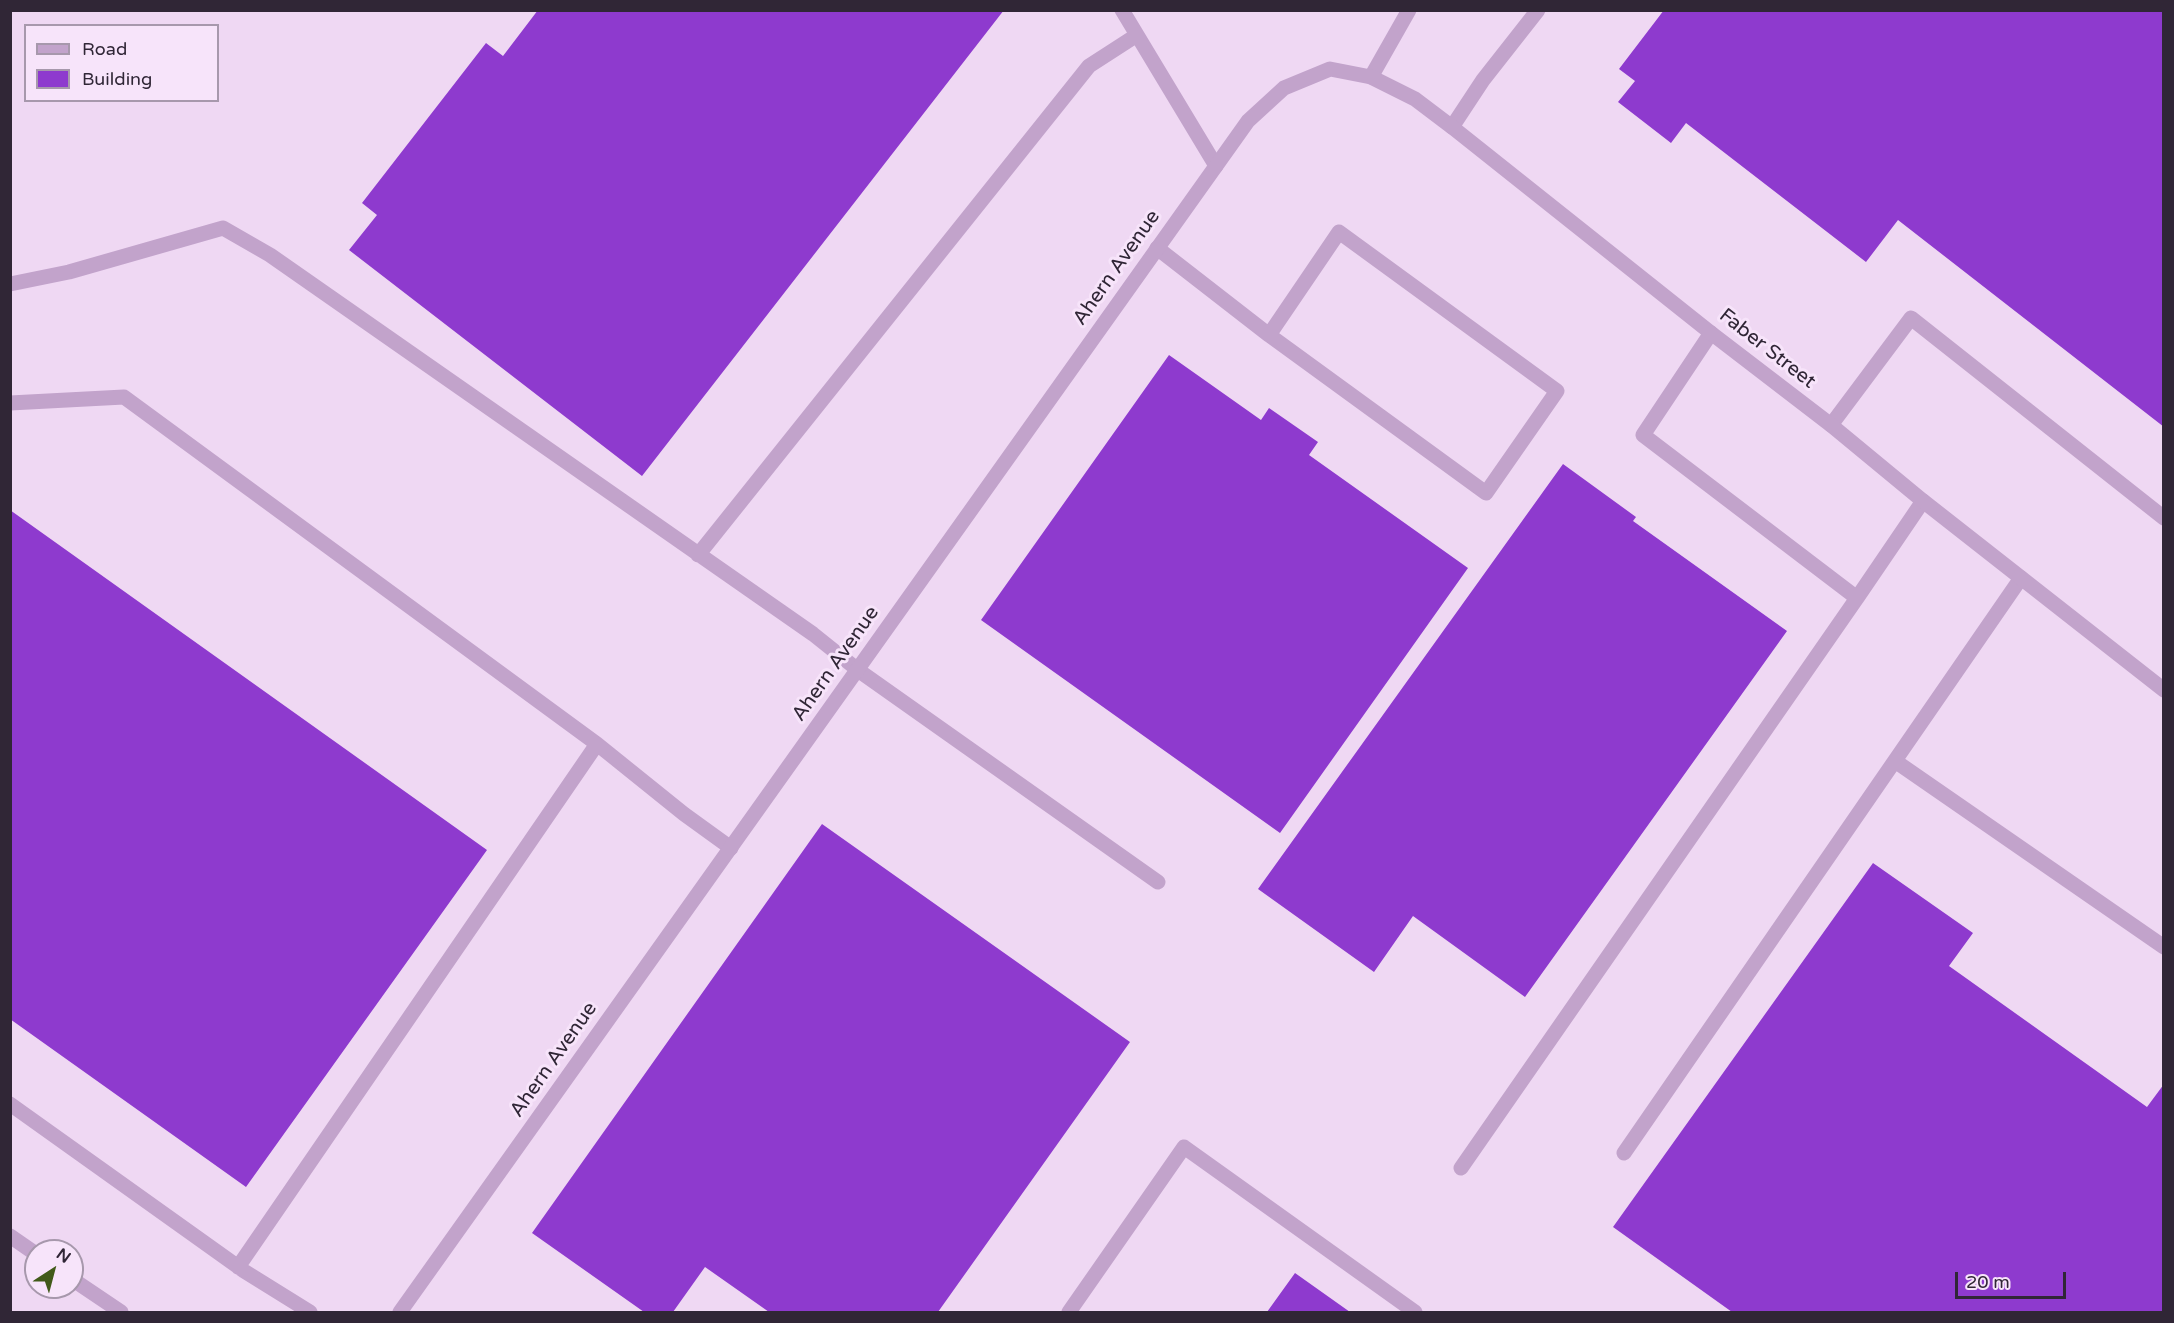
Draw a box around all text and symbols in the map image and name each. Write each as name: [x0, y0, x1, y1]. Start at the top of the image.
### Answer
legend: [24, 24, 219, 102]
text: Road: [82, 38, 127, 60]
text: Building: [82, 68, 152, 90]
street label: Ahern Avenue: [1068, 206, 1166, 330]
street label: Faber Street: [1714, 304, 1820, 394]
street label: Ahern Avenue: [787, 602, 885, 726]
street label: Ahern Avenue: [505, 998, 603, 1122]
north arrow: [24, 1239, 84, 1299]
text: N: [52, 1244, 74, 1268]
scale bar: [1958, 1260, 2069, 1298]
text: 20 m: [1966, 1271, 2010, 1293]

